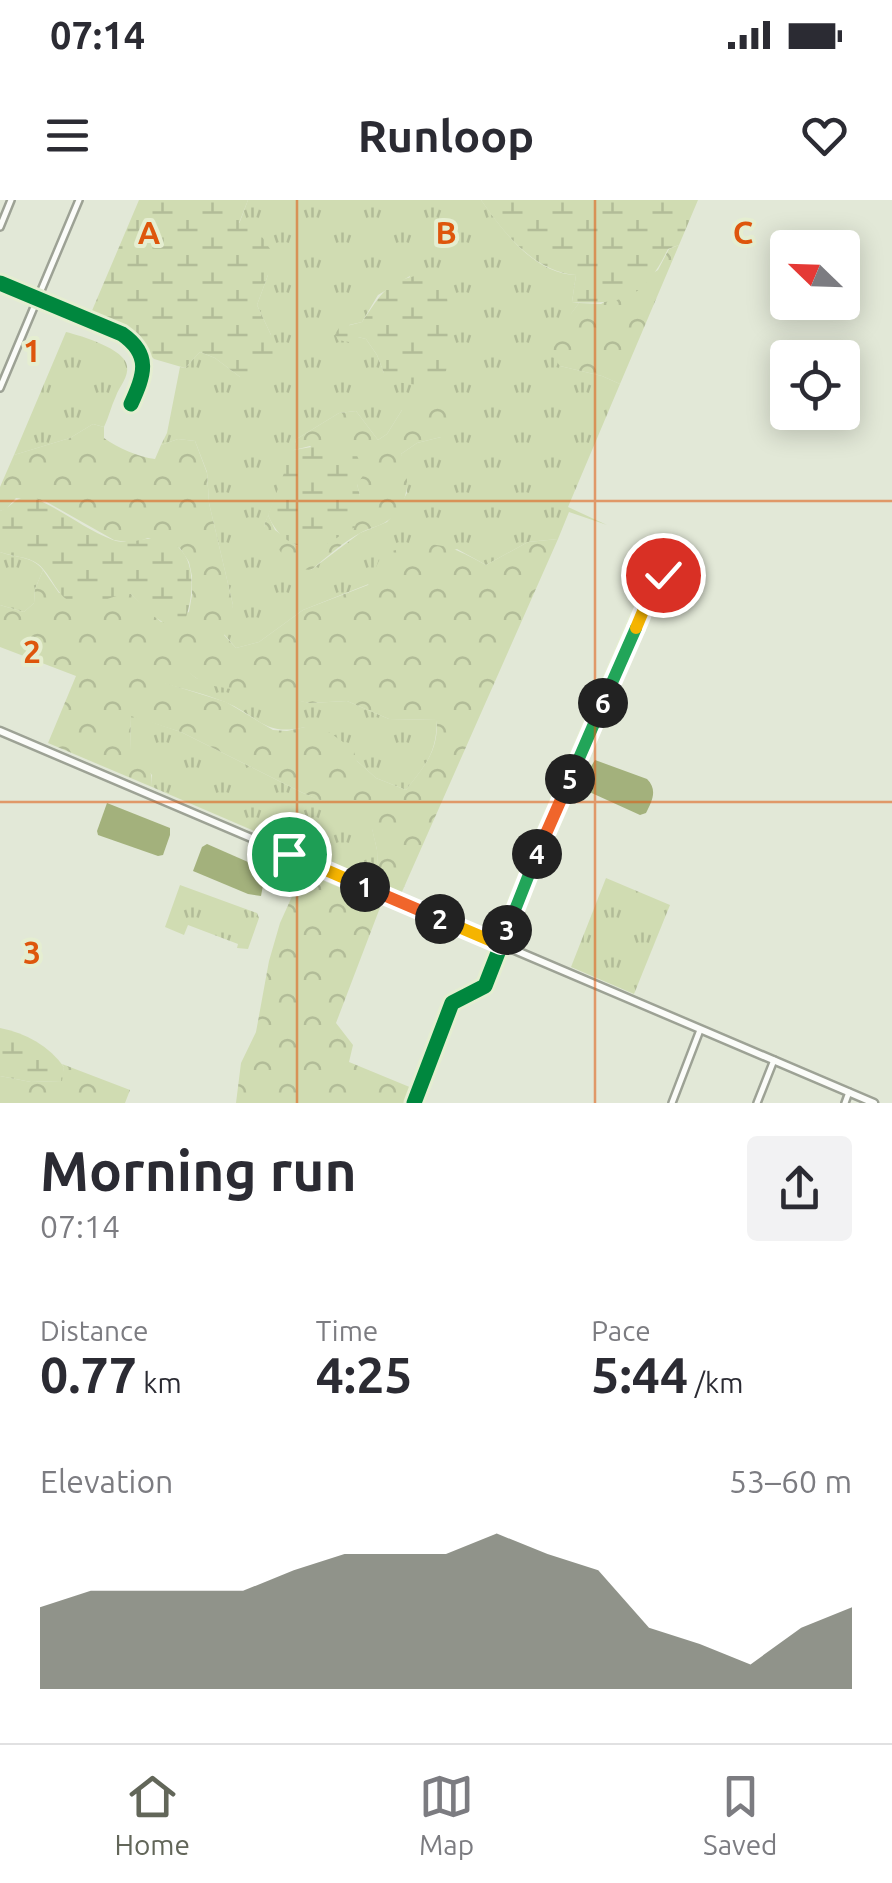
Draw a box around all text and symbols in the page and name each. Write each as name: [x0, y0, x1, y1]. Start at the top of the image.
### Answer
text: 07:14: [50, 14, 145, 56]
icon: menu: [40, 108, 95, 163]
icon: heart: [797, 108, 852, 163]
text: Runloop: [358, 110, 534, 161]
text: A: [138, 214, 161, 250]
text: B: [435, 214, 457, 250]
text: C: [733, 214, 753, 250]
north arrow: [770, 230, 860, 320]
map controls: [770, 230, 860, 430]
text: 1: [23, 332, 41, 368]
button: locate: [770, 340, 860, 430]
pin: [621, 533, 706, 618]
icon: check: [636, 548, 691, 603]
text: 2: [23, 633, 41, 669]
pin: 6: [578, 678, 628, 728]
text: 6: [595, 687, 611, 718]
pin: 5: [545, 754, 595, 804]
text: 5: [562, 763, 578, 794]
pin: [247, 812, 332, 897]
icon: arrive: [262, 827, 317, 882]
pin: 4: [512, 829, 562, 879]
text: 4: [529, 838, 545, 869]
pin: 1: [340, 862, 390, 912]
text: 1: [357, 871, 373, 902]
pin: 2: [415, 894, 465, 944]
text: 2: [432, 903, 448, 934]
pin: 3: [482, 905, 532, 955]
text: 3: [499, 914, 515, 945]
text: 3: [23, 934, 41, 970]
button: share: [747, 1136, 852, 1241]
text: Morning run: [40, 1140, 357, 1201]
text: 07:14: [40, 1208, 120, 1244]
text: Distance: [40, 1315, 148, 1346]
text: Time: [316, 1315, 378, 1346]
text: Pace: [591, 1315, 651, 1346]
text: 0.77: [40, 1346, 137, 1402]
text: 4:25: [316, 1346, 413, 1402]
text: 5:44: [591, 1346, 688, 1402]
text: km: [137, 1367, 182, 1398]
text: /km: [688, 1367, 743, 1398]
text: Elevation: [40, 1463, 173, 1499]
text: 53–60 m: [729, 1463, 852, 1499]
tab: Home: [114, 1769, 190, 1860]
tab: Map: [419, 1769, 474, 1860]
tab: Saved: [703, 1769, 778, 1860]

